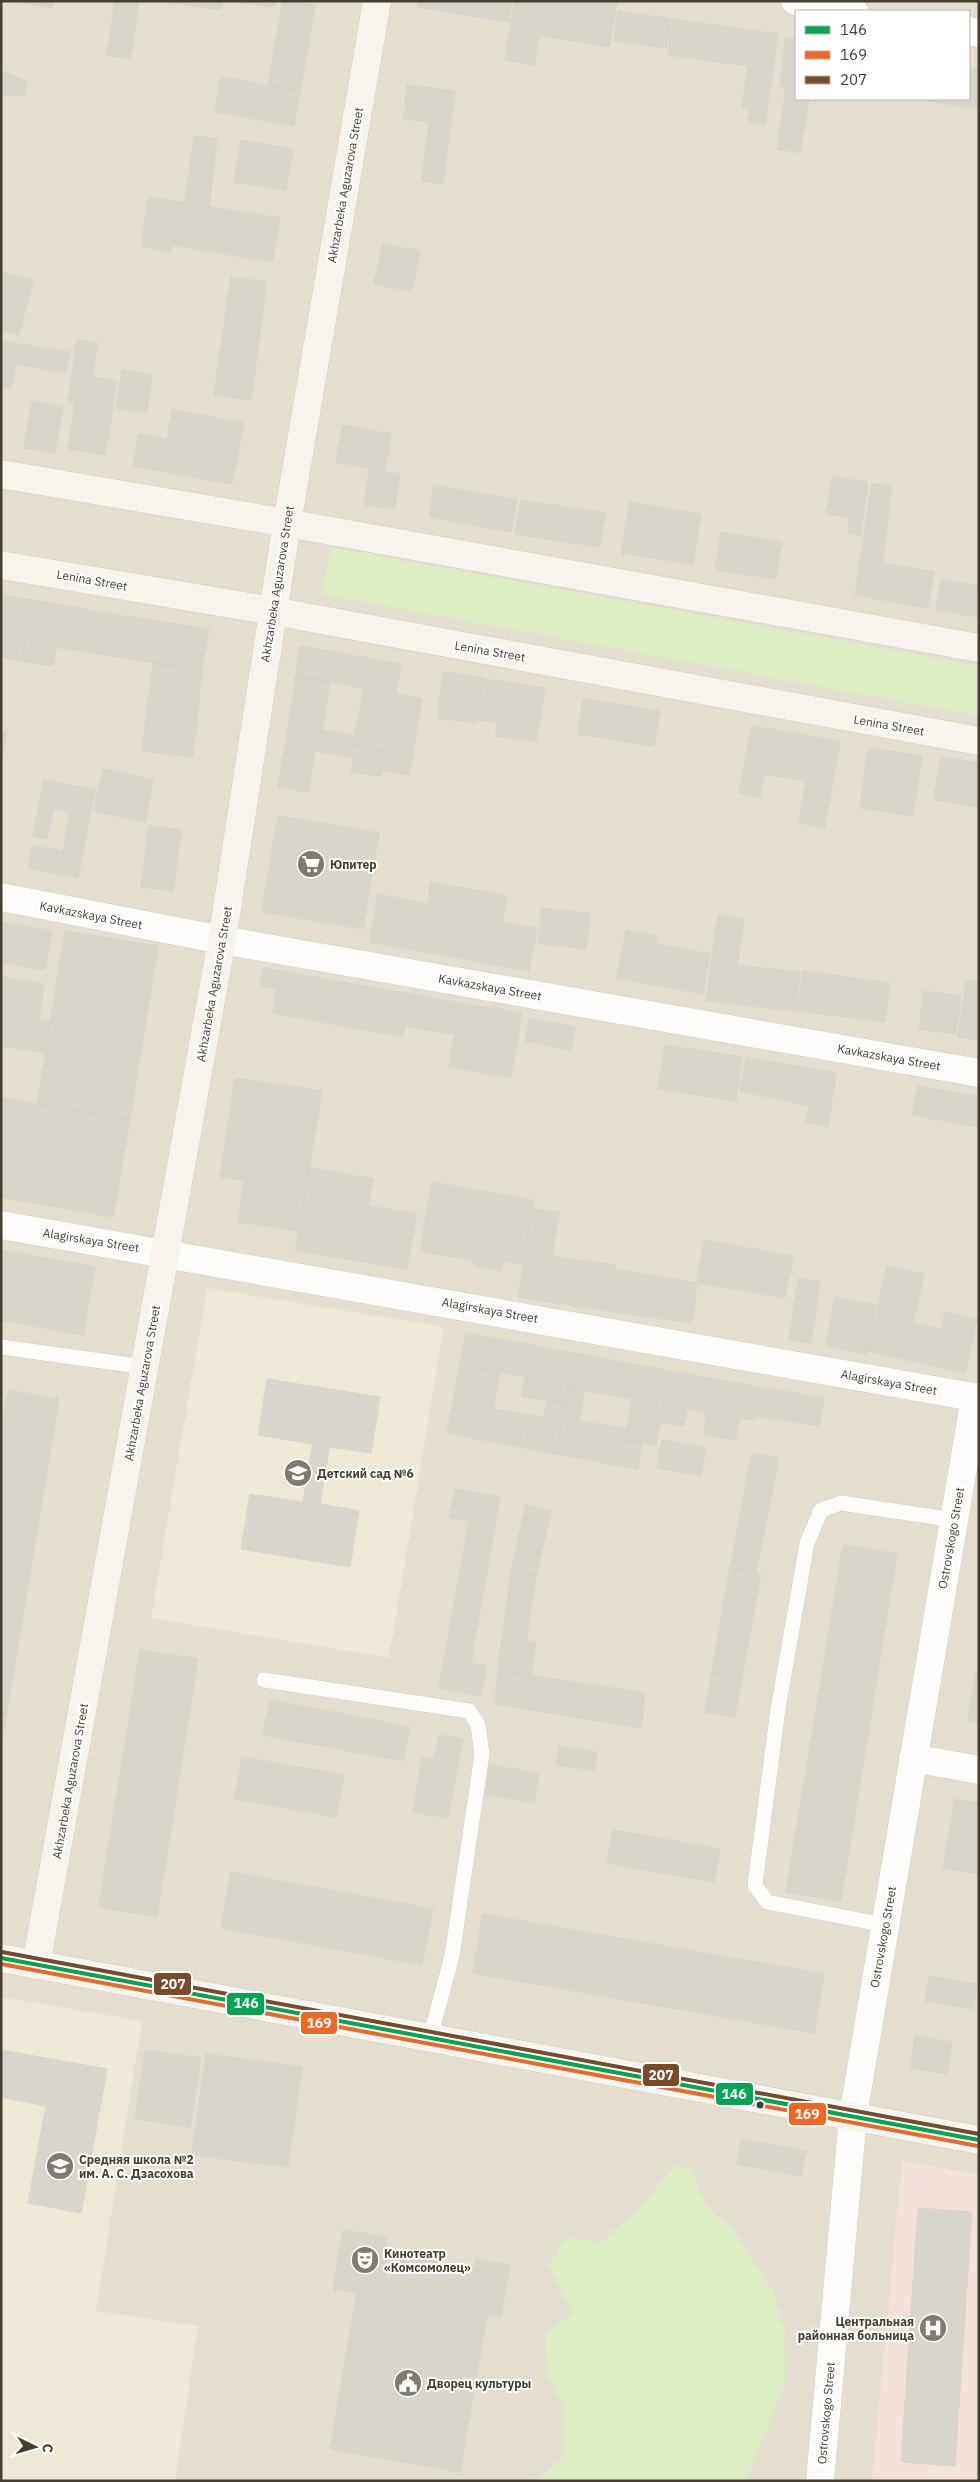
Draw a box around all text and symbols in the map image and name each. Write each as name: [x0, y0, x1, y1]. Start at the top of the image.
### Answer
legend: [795, 10, 970, 100]
text: 146: [840, 20, 867, 39]
text: 169: [840, 45, 867, 64]
text: 207: [840, 70, 867, 89]
street label: Akhzarbeka Aguzarova Street: [324, 106, 366, 264]
street label: Akhzarbeka Aguzarova Street: [257, 505, 297, 663]
street label: Lenina Street: [56, 566, 128, 594]
street label: Lenina Street: [454, 637, 526, 665]
street label: Lenina Street: [853, 711, 925, 739]
supermarket icon: Юпитер: [296, 849, 326, 879]
place label: Юпитер: [330, 857, 377, 872]
street label: Kavkazskaya Street: [38, 898, 144, 932]
street label: Akhzarbeka Aguzarova Street: [193, 905, 235, 1063]
street label: Kavkazskaya Street: [437, 971, 543, 1003]
street label: Kavkazskaya Street: [836, 1041, 942, 1073]
street label: Alagirskaya Street: [42, 1225, 140, 1255]
street label: Alagirskaya Street: [441, 1294, 539, 1326]
street label: Akhzarbeka Aguzarova Street: [121, 1304, 163, 1462]
street label: Alagirskaya Street: [840, 1366, 938, 1398]
school or university icon: Детский сад №6: [283, 1458, 313, 1488]
place label: Детский сад №6: [317, 1466, 414, 1481]
street label: Ostrovskogo Street: [935, 1486, 967, 1590]
street label: Akhzarbeka Aguzarova Street: [49, 1702, 91, 1860]
street label: Ostrovskogo Street: [867, 1885, 899, 1989]
line badge: 207: [153, 1972, 192, 1996]
text: 207: [160, 1975, 186, 1993]
line badge: 146: [226, 1992, 265, 2016]
text: 146: [233, 1994, 259, 2012]
line badge: 169: [300, 2011, 338, 2035]
text: 169: [306, 2014, 332, 2032]
line badge: 207: [642, 2063, 680, 2087]
text: 207: [648, 2066, 674, 2084]
line badge: 146: [715, 2082, 754, 2106]
text: 146: [721, 2085, 747, 2103]
unlabelled marker: [755, 2100, 765, 2110]
line badge: 169: [788, 2102, 827, 2126]
text: 169: [794, 2105, 820, 2123]
school or university icon: Средняя школа №2 им. А. С. Дзасохова: [45, 2151, 75, 2181]
place label: Средняя школа №2 им. А. С. Дзасохова: [79, 2152, 194, 2181]
theatre icon: Кинотеатр «Комсомолец»: [350, 2245, 380, 2275]
place label: Кинотеатр «Комсомолец»: [384, 2246, 471, 2275]
hospital icon: Центральная районная больница: [918, 2313, 948, 2343]
place label: Центральная районная больница: [798, 2314, 914, 2343]
street label: Ostrovskogo Street: [814, 2361, 838, 2465]
public building icon: Дворец культуры: [393, 2368, 423, 2398]
place label: Дворец культуры: [427, 2376, 531, 2391]
north arrow: [10, 2422, 60, 2472]
text: С: [39, 2443, 57, 2453]

